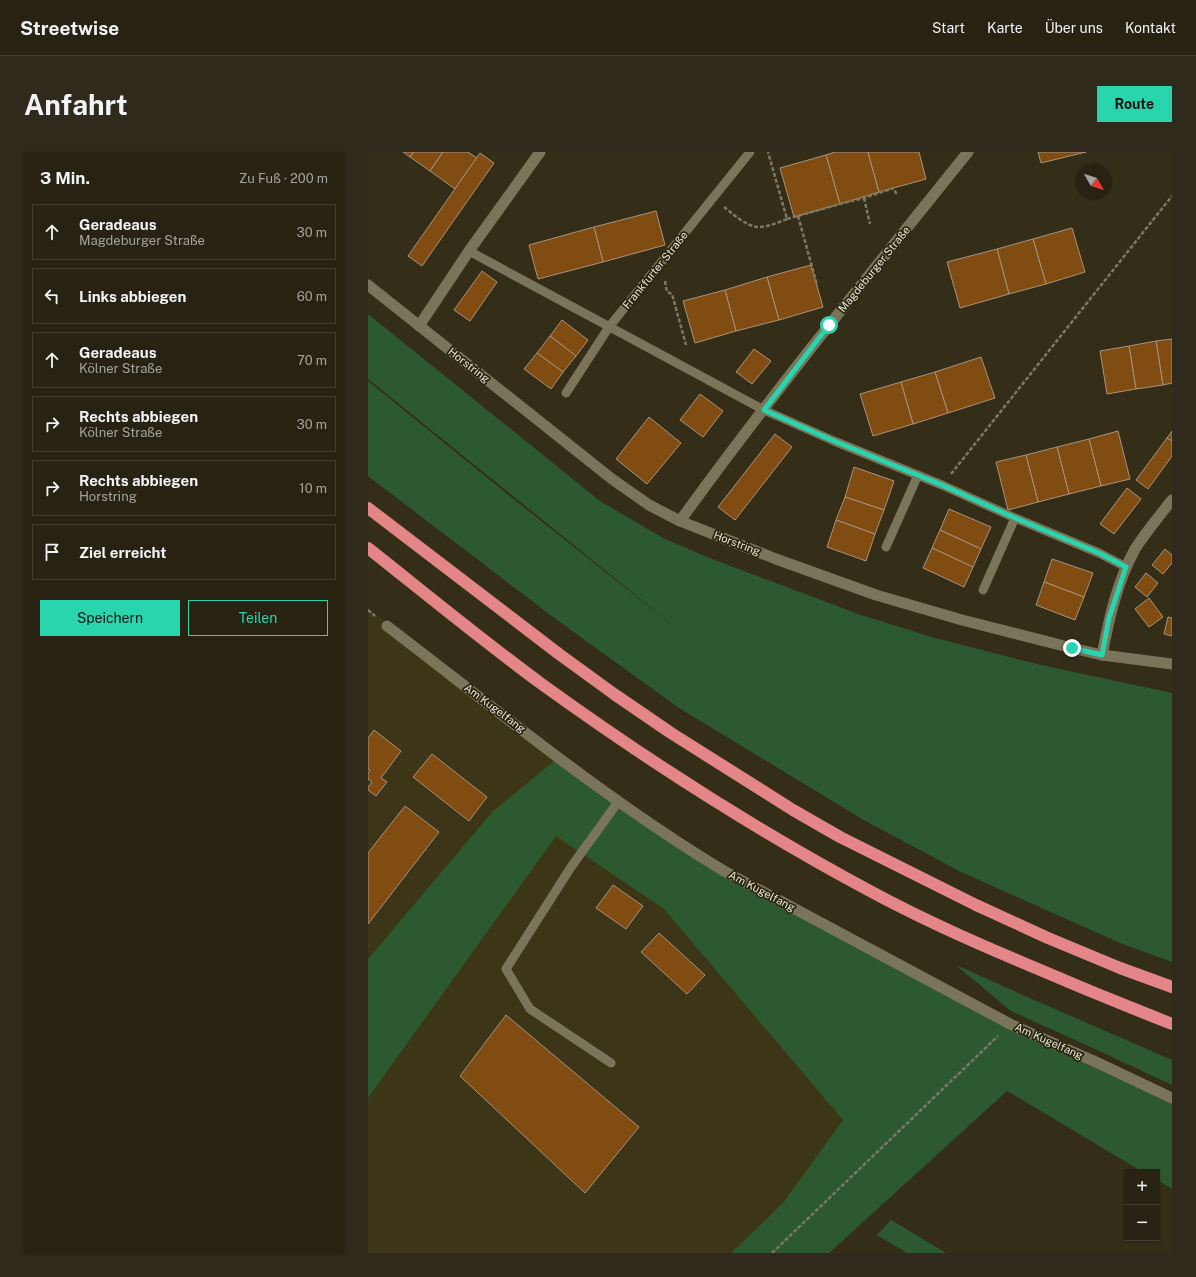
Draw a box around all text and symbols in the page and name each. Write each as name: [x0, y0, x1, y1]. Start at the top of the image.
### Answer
text: Streetwise: [20, 17, 119, 39]
text: Start: [932, 20, 965, 36]
text: Karte: [987, 20, 1023, 36]
text: Über uns: [1045, 20, 1103, 36]
text: Kontakt: [1125, 20, 1176, 36]
button: Route: [1097, 86, 1172, 122]
text: Anfahrt: [24, 88, 128, 121]
north arrow: [1076, 164, 1112, 200]
text: 3 Min.: [40, 168, 90, 188]
text: Zu Fuß · 200 m: [239, 171, 328, 186]
text: Geradeaus: [79, 216, 157, 233]
icon: ahead: [41, 221, 63, 243]
street label: Magdeburger Straße: [836, 224, 912, 314]
text: 30 m: [297, 225, 327, 240]
street label: Frankfurter Straße: [620, 229, 690, 311]
text: Magdeburger Straße: [79, 233, 205, 248]
icon: left: [41, 285, 63, 307]
text: Links abbiegen: [79, 288, 186, 305]
text: 60 m: [297, 289, 327, 304]
route start: [820, 316, 838, 334]
text: Geradeaus: [79, 344, 157, 361]
street label: Horstring: [446, 345, 492, 385]
icon: ahead: [41, 349, 63, 371]
text: 70 m: [297, 353, 327, 368]
text: Kölner Straße: [79, 361, 162, 376]
text: Rechts abbiegen: [79, 408, 198, 425]
icon: right: [41, 413, 63, 435]
text: 30 m: [297, 417, 327, 432]
text: Kölner Straße: [79, 425, 162, 440]
text: Rechts abbiegen: [79, 472, 198, 489]
icon: right: [41, 477, 63, 499]
text: 10 m: [299, 481, 327, 496]
text: Horstring: [79, 489, 137, 504]
street label: Horstring: [712, 529, 762, 557]
icon: arrive: [41, 541, 63, 563]
text: Ziel erreicht: [79, 544, 166, 561]
button: Speichern: [40, 600, 180, 636]
button: Teilen: [188, 600, 328, 636]
route end: [1063, 639, 1081, 657]
street label: Am Kugelfang: [462, 681, 528, 735]
street label: Am Kugelfang: [727, 869, 797, 914]
street label: Am Kugelfang: [1013, 1021, 1085, 1061]
map controls: [1124, 1169, 1160, 1241]
button: +: [1124, 1169, 1160, 1205]
button: −: [1124, 1205, 1160, 1241]

